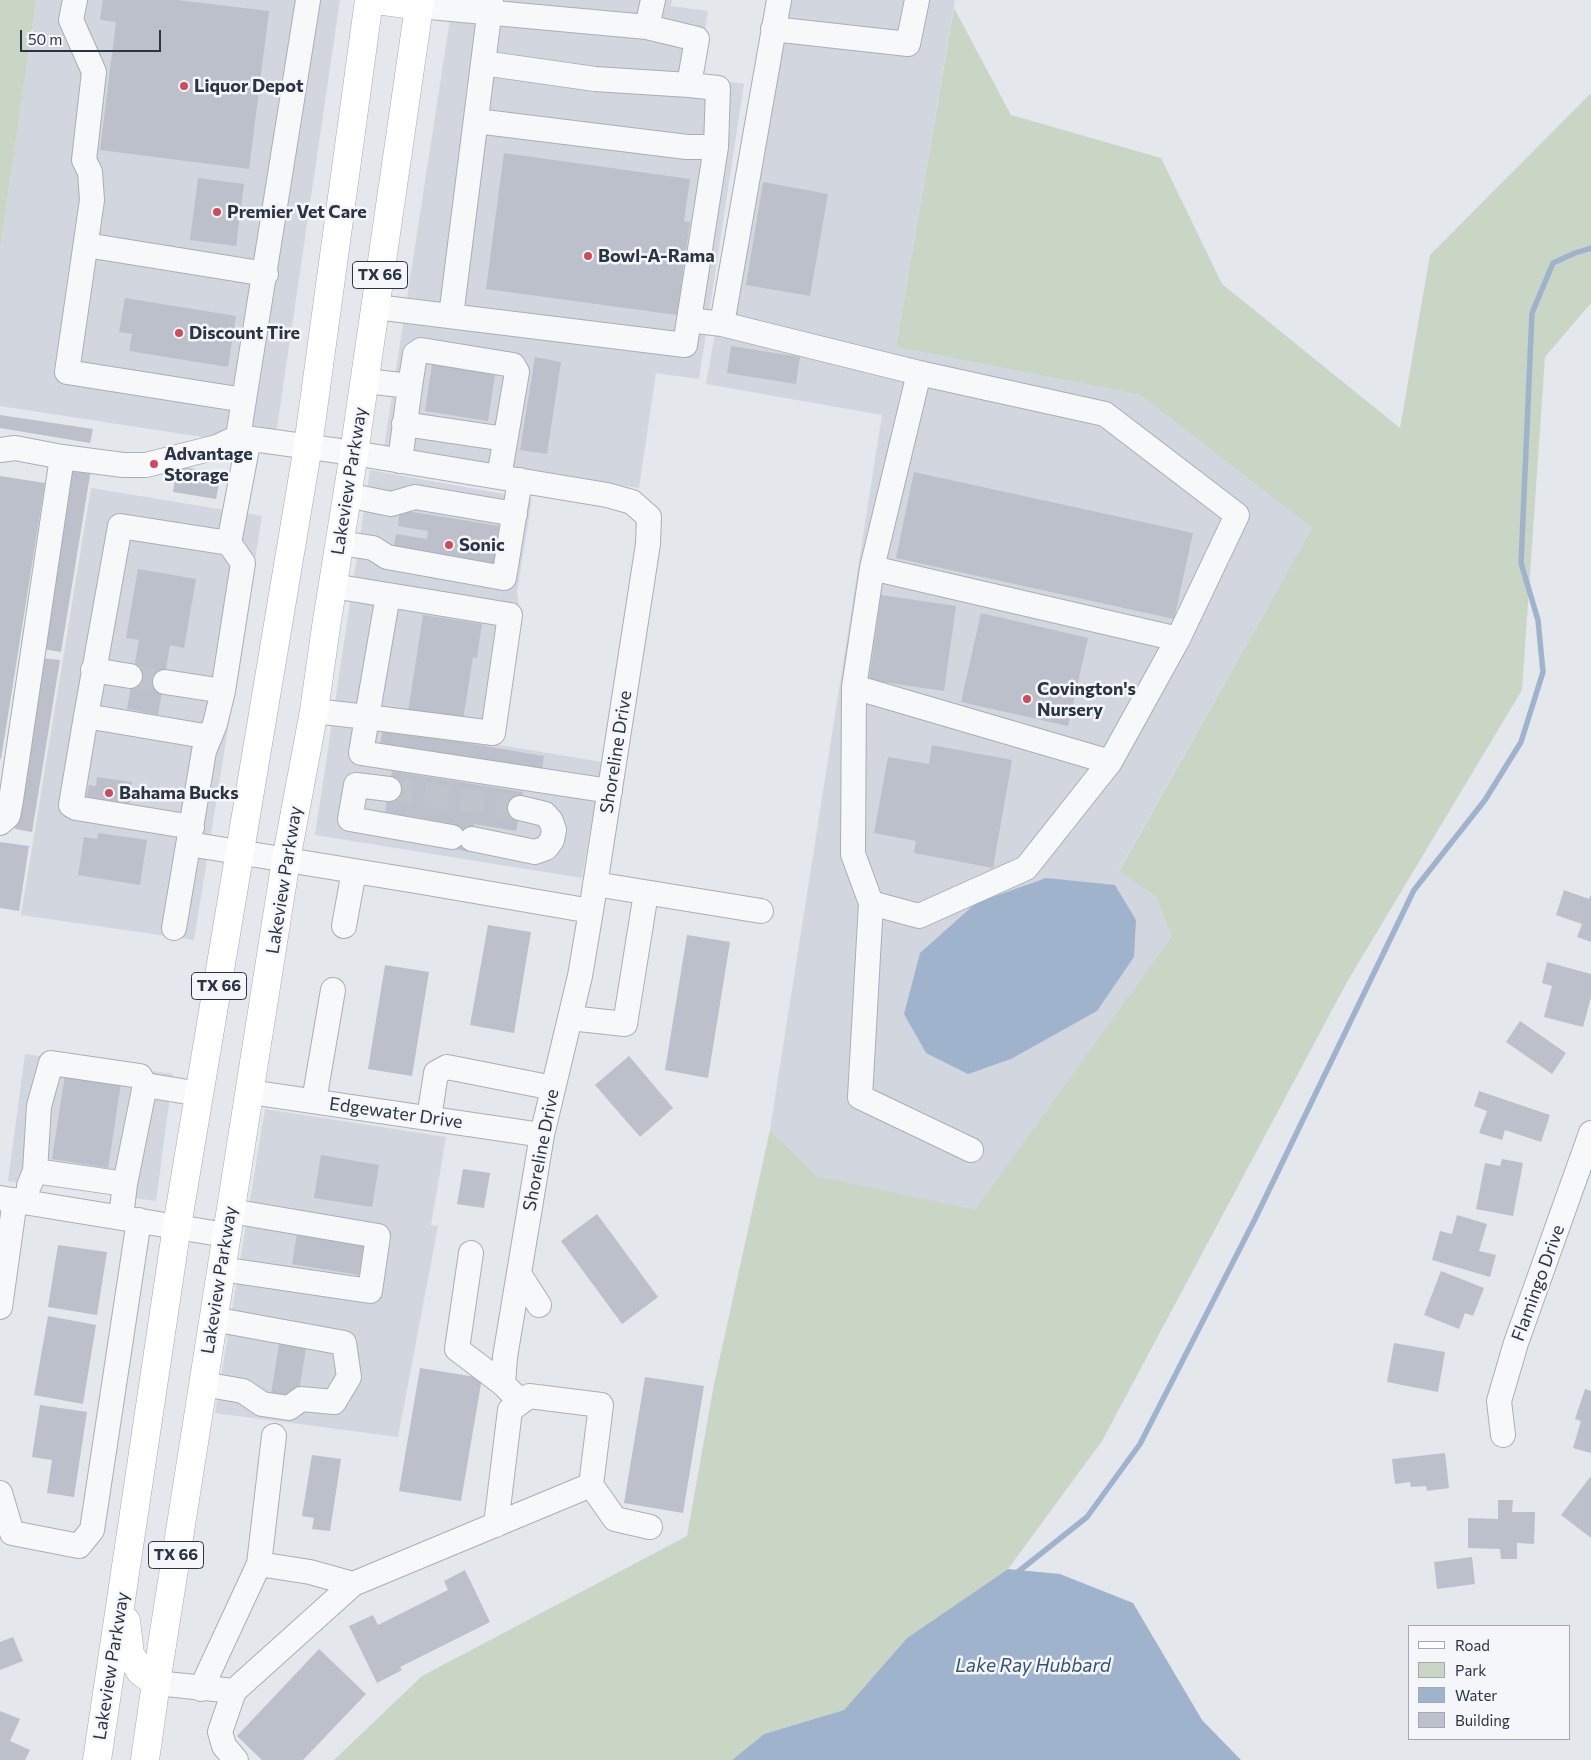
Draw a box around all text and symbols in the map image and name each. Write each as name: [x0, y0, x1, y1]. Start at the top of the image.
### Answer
scale bar: [22, 20, 164, 52]
text: 50 m: [28, 30, 62, 48]
place label: Liquor Depot: [194, 75, 304, 97]
marker: Liquor Depot: [178, 80, 190, 92]
place label: Premier Vet Care: [227, 201, 367, 223]
marker: Premier Vet Care: [211, 206, 223, 218]
place label: Bowl-A-Rama: [598, 245, 715, 267]
marker: Bowl-A-Rama: [582, 250, 594, 262]
road number: TX 66: [352, 262, 408, 288]
place label: Discount Tire: [189, 322, 300, 344]
marker: Discount Tire: [173, 327, 185, 339]
street label: Lakeview Parkway: [327, 405, 371, 557]
place label: Advantage Storage: [164, 443, 253, 486]
marker: Advantage Storage: [148, 458, 160, 470]
place label: Sonic: [459, 534, 505, 556]
marker: Sonic: [443, 539, 455, 551]
place label: Covington's Nursery: [1037, 678, 1136, 721]
street label: Shoreline Drive: [596, 689, 636, 815]
marker: Covington's Nursery: [1021, 693, 1033, 705]
place label: Bahama Bucks: [119, 782, 239, 804]
marker: Bahama Bucks: [103, 787, 115, 799]
street label: Lakeview Parkway: [262, 804, 306, 956]
road number: TX 66: [192, 972, 246, 999]
street label: Shoreline Drive: [519, 1087, 563, 1213]
street label: Edgewater Drive: [328, 1093, 464, 1133]
street label: Lakeview Parkway: [197, 1204, 241, 1356]
street label: Flamingo Drive: [1507, 1222, 1569, 1344]
road number: TX 66: [148, 1542, 204, 1568]
street label: Lakeview Parkway: [89, 1590, 133, 1742]
legend: [1408, 1625, 1571, 1740]
text: Road: [1455, 1636, 1490, 1654]
water label: Lake Ray Hubbard: [955, 1655, 1111, 1677]
text: Park: [1455, 1661, 1486, 1679]
text: Water: [1455, 1686, 1497, 1704]
text: Building: [1455, 1711, 1510, 1729]

